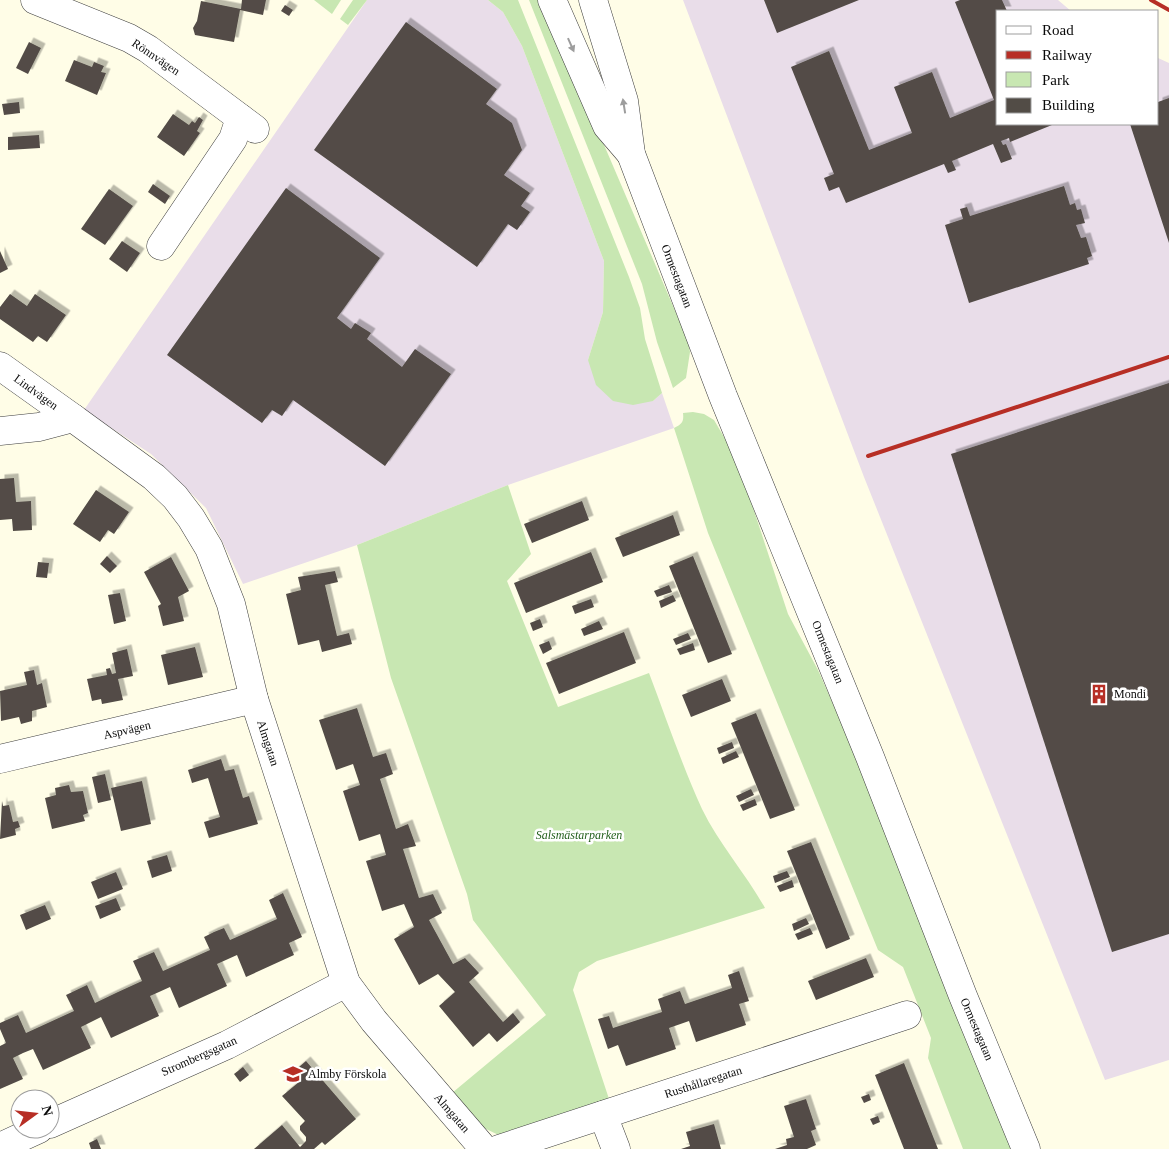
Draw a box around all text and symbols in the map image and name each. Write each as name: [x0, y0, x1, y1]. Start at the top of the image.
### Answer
legend: [996, 10, 1159, 125]
text: Road: [1042, 22, 1074, 38]
street label: Rönnvägen: [129, 36, 183, 78]
one-way arrow: [568, 38, 576, 52]
text: Railway: [1042, 47, 1092, 63]
text: Park: [1042, 72, 1070, 88]
text: Building: [1042, 97, 1095, 113]
one-way arrow: [620, 98, 628, 114]
street label: Ormestagatan: [659, 242, 695, 310]
street label: Lindvägen: [11, 371, 61, 413]
street label: Ormestagatan: [809, 618, 847, 686]
building icon: Mondi: [1088, 683, 1110, 705]
place label: Mondi: [1114, 687, 1147, 701]
street label: Aspvägen: [102, 718, 152, 742]
street label: Almgatan: [254, 718, 282, 768]
park label: Salsmästarparken: [536, 828, 622, 842]
street label: Ormestagatan: [958, 996, 996, 1062]
street label: Strombergsgatan: [159, 1033, 239, 1079]
school or university icon: Almby Förskola: [282, 1063, 304, 1085]
street label: Rusthållaregatan: [662, 1063, 744, 1101]
place label: Almby Förskola: [308, 1067, 387, 1081]
north arrow: [10, 1089, 60, 1139]
street label: Almgatan: [431, 1091, 473, 1135]
text: N: [39, 1104, 56, 1118]

